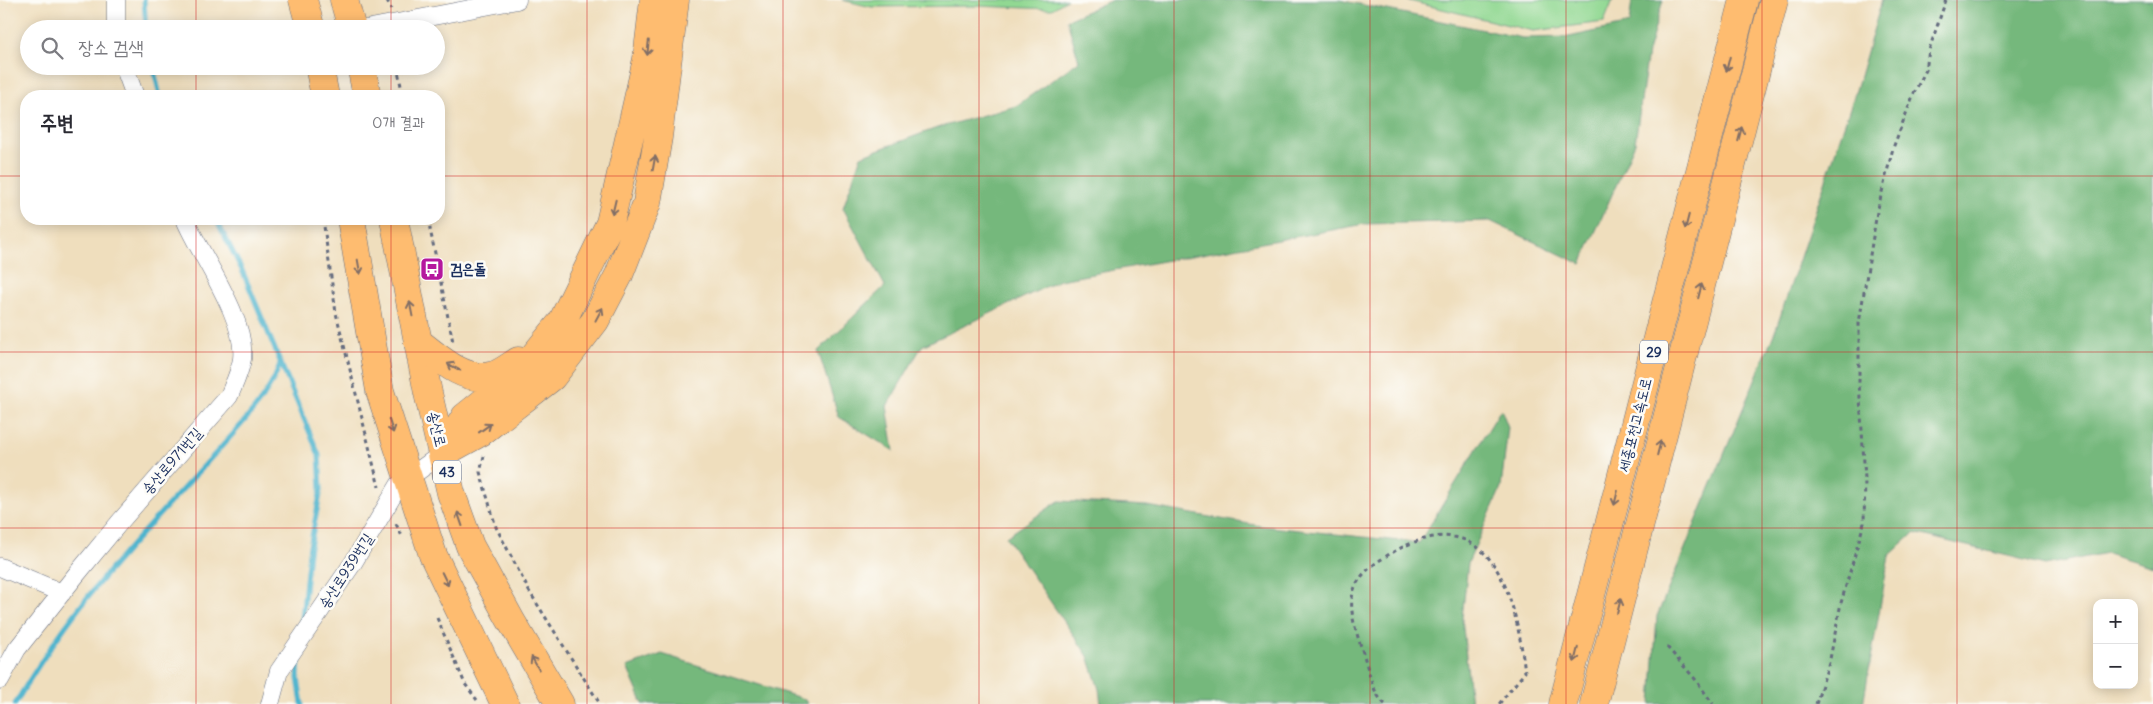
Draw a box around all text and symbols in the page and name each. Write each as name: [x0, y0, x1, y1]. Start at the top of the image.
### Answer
search box: [20, 20, 445, 75]
icon: search: [38, 34, 66, 62]
text: 장소 검색: [78, 35, 144, 59]
one-way arrow: [644, 40, 653, 56]
one-way arrow: [1722, 56, 1732, 72]
text: 주변: [40, 109, 74, 136]
text: 0개 결과: [372, 112, 425, 132]
one-way arrow: [1736, 126, 1745, 142]
one-way arrow: [649, 155, 659, 171]
one-way arrow: [609, 199, 618, 215]
one-way arrow: [1682, 213, 1691, 229]
bus stop icon: 검은돌: [419, 256, 445, 282]
one-way arrow: [354, 258, 364, 274]
place label: 검은돌: [450, 259, 486, 278]
one-way arrow: [1695, 284, 1705, 300]
one-way arrow: [406, 302, 416, 318]
one-way arrow: [594, 308, 604, 322]
road number: 29: [1640, 341, 1668, 364]
one-way arrow: [447, 362, 462, 372]
street label: 세종포천고속도로: [1614, 376, 1655, 474]
street label: 송산로: [424, 409, 451, 449]
one-way arrow: [387, 417, 396, 433]
street label: 송산로971번길: [137, 423, 206, 498]
one-way arrow: [478, 423, 492, 433]
one-way arrow: [1655, 441, 1664, 457]
road number: 43: [433, 461, 461, 484]
one-way arrow: [1611, 489, 1621, 505]
one-way arrow: [455, 511, 464, 527]
street label: 송산로939번길: [314, 529, 377, 612]
one-way arrow: [441, 571, 450, 586]
one-way arrow: [1615, 598, 1624, 614]
map controls: [2093, 599, 2138, 689]
button: +: [2093, 599, 2138, 644]
button: −: [2093, 644, 2138, 689]
one-way arrow: [1571, 647, 1580, 663]
one-way arrow: [529, 656, 539, 670]

